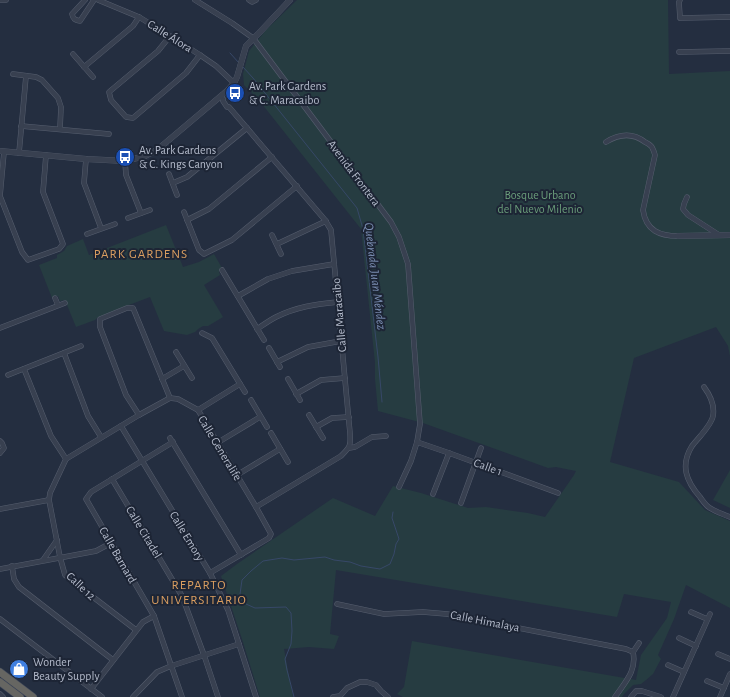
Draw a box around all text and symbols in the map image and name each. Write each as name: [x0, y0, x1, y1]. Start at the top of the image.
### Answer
street label: Calle Álora: [146, 17, 195, 55]
place label: Av. Park Gardens & C. Maracaibo: [249, 80, 326, 106]
bus stop icon: Av. Park Gardens & C. Maracaibo: [224, 82, 246, 104]
street label: Avenida Frontera: [325, 138, 383, 209]
place label: Av. Park Gardens & C. Kings Canyon: [139, 144, 223, 171]
bus stop icon: Av. Park Gardens & C. Kings Canyon: [114, 146, 136, 168]
park label: Bosque Urbano del Nuevo Milenio: [497, 189, 583, 215]
water label: Quebrada Juan Méndez: [361, 222, 388, 331]
district label: PARK GARDENS: [94, 248, 188, 261]
street label: Calle Maracaibo: [330, 277, 348, 353]
street label: Calle Generalife: [196, 413, 244, 483]
street label: Calle 1: [472, 456, 504, 478]
street label: Calle Citadel: [124, 504, 164, 560]
street label: Calle Emory: [167, 509, 206, 563]
street label: Calle Barnard: [97, 525, 139, 585]
street label: Calle 12: [64, 570, 98, 603]
district label: REPARTO UNIVERSITARIO: [151, 579, 247, 607]
street label: Calle Himalaya: [449, 608, 521, 635]
place label: Wonder Beauty Supply: [33, 656, 100, 683]
shop icon: Wonder Beauty Supply: [8, 658, 30, 680]

